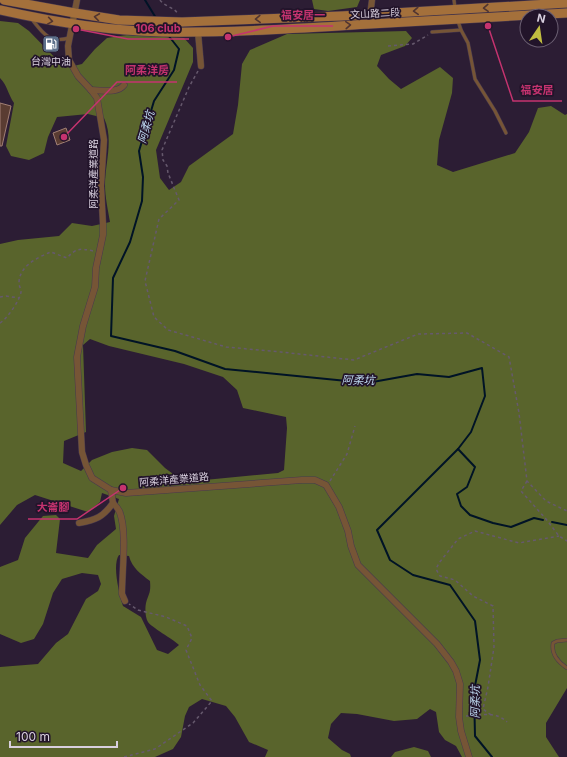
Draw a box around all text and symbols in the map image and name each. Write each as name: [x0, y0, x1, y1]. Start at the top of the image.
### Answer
callout: 福安居一: [273, 3, 333, 26]
one-way arrow: [483, 3, 489, 12]
street label: 文山路二段: [350, 6, 400, 20]
one-way arrow: [413, 7, 419, 15]
text: 福安居一: [281, 8, 325, 22]
north arrow: [519, 8, 559, 48]
text: N: [536, 10, 547, 26]
one-way arrow: [94, 12, 100, 21]
one-way arrow: [255, 15, 261, 23]
one-way arrow: [47, 16, 53, 24]
callout: 106 club: [128, 16, 189, 39]
text: 106 club: [135, 21, 181, 35]
one-way arrow: [345, 21, 351, 30]
fuel station icon: 台灣中油: [41, 34, 61, 54]
place label: 台灣中油: [31, 55, 71, 67]
callout: 阿柔洋房: [117, 59, 177, 82]
text: 阿柔洋房: [125, 63, 169, 77]
callout: 福安居: [513, 78, 562, 101]
text: 福安居: [521, 83, 554, 97]
water label: 阿柔坑: [135, 107, 158, 145]
street label: 阿柔洋產業道路: [87, 139, 99, 209]
water label: 阿柔坑: [341, 373, 377, 387]
street label: 阿柔洋產業道路: [139, 470, 209, 488]
callout: 大崙腳: [28, 496, 77, 519]
text: 大崙腳: [37, 500, 70, 514]
water label: 阿柔坑: [468, 683, 482, 719]
scale bar: [10, 723, 117, 749]
text: 100 m: [16, 729, 50, 744]

